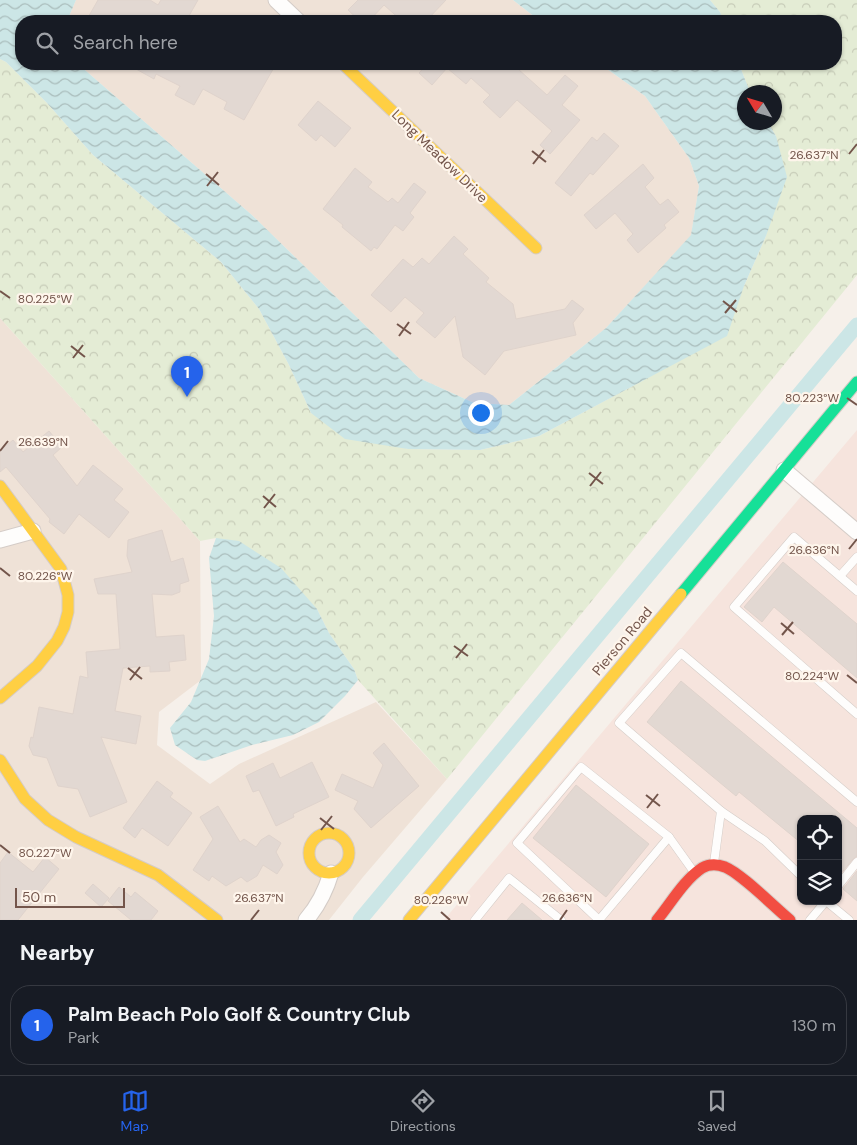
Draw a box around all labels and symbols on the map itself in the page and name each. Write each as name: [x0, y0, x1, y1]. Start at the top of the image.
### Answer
north arrow: [737, 85, 782, 130]
street label: Long Meadow Drive: [388, 106, 492, 207]
text: 26.637°N: [789, 147, 839, 163]
text: 80.225°W: [18, 291, 73, 307]
pin: 1: [171, 356, 203, 397]
text: 80.223°W: [785, 390, 839, 406]
your location: [468, 400, 494, 426]
text: 26.639°N: [18, 434, 68, 450]
text: 26.636°N: [789, 542, 839, 558]
text: 80.226°W: [18, 568, 73, 584]
street label: Pierson Road: [588, 603, 656, 679]
text: 80.224°W: [785, 668, 839, 684]
text: 80.227°W: [18, 845, 72, 861]
scale bar: [15, 885, 125, 908]
text: 26.637°N: [234, 890, 284, 906]
text: 26.636°N: [542, 890, 592, 906]
text: 80.226°W: [414, 892, 469, 908]

